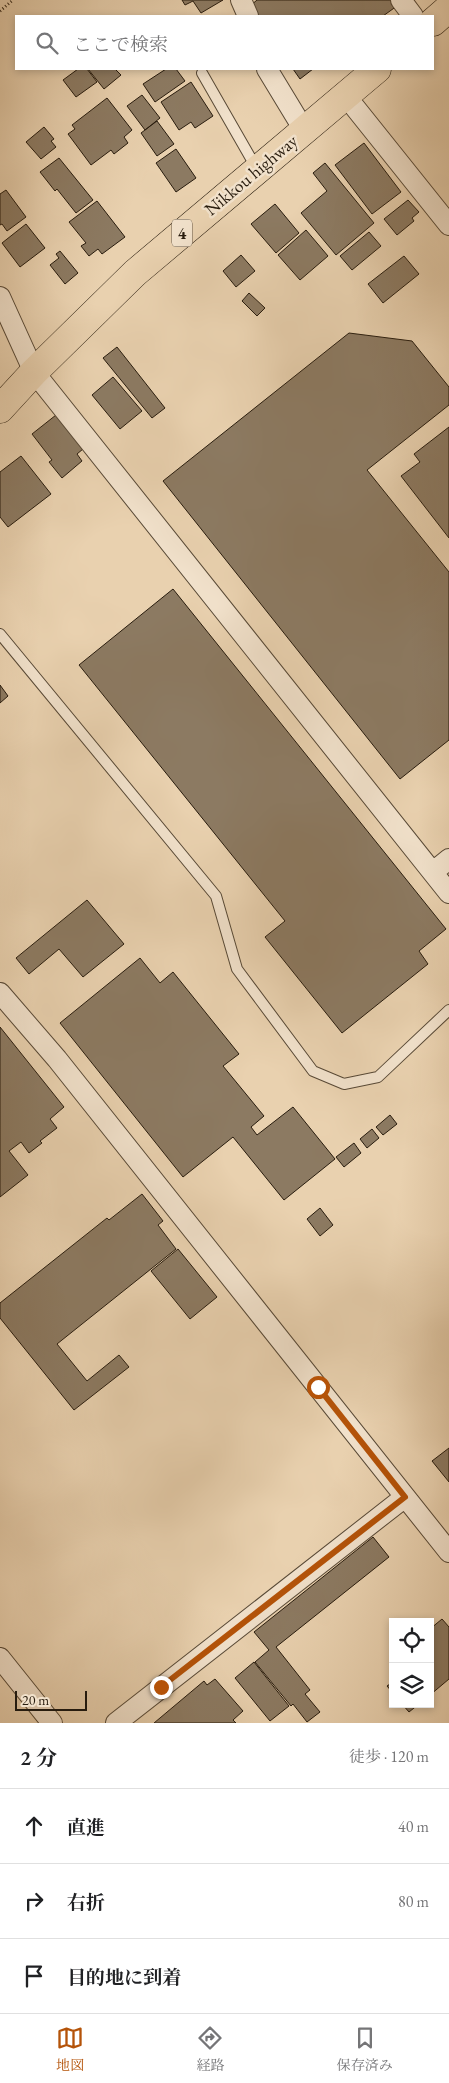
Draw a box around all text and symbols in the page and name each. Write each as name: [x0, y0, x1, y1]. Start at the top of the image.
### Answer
search box: [15, 15, 434, 70]
icon: search: [33, 29, 61, 57]
text: ここで検索: [73, 32, 168, 57]
street label: Nikkou highway: [199, 129, 302, 220]
road number: 4: [172, 220, 192, 247]
route start: [307, 1376, 330, 1399]
map controls: [389, 1618, 434, 1708]
button: locate: [389, 1618, 434, 1663]
button: layers: [389, 1663, 434, 1708]
route end: [150, 1676, 173, 1699]
scale bar: [15, 1688, 88, 1711]
text: 20 m: [22, 1691, 49, 1709]
text: 2 分: [20, 1744, 57, 1771]
text: 徒歩 · 120 m: [349, 1746, 429, 1767]
icon: ahead: [20, 1812, 48, 1840]
text: 直進: [67, 1815, 105, 1840]
text: 40 m: [398, 1816, 429, 1837]
icon: right: [20, 1887, 48, 1915]
text: 右折: [67, 1890, 105, 1915]
text: 80 m: [398, 1891, 429, 1912]
icon: arrive: [20, 1962, 48, 1990]
text: 目的地に到着: [67, 1965, 181, 1990]
tab: 地図: [56, 2024, 84, 2074]
tab: 経路: [196, 2024, 224, 2074]
tab: 保存済み: [337, 2024, 393, 2074]

